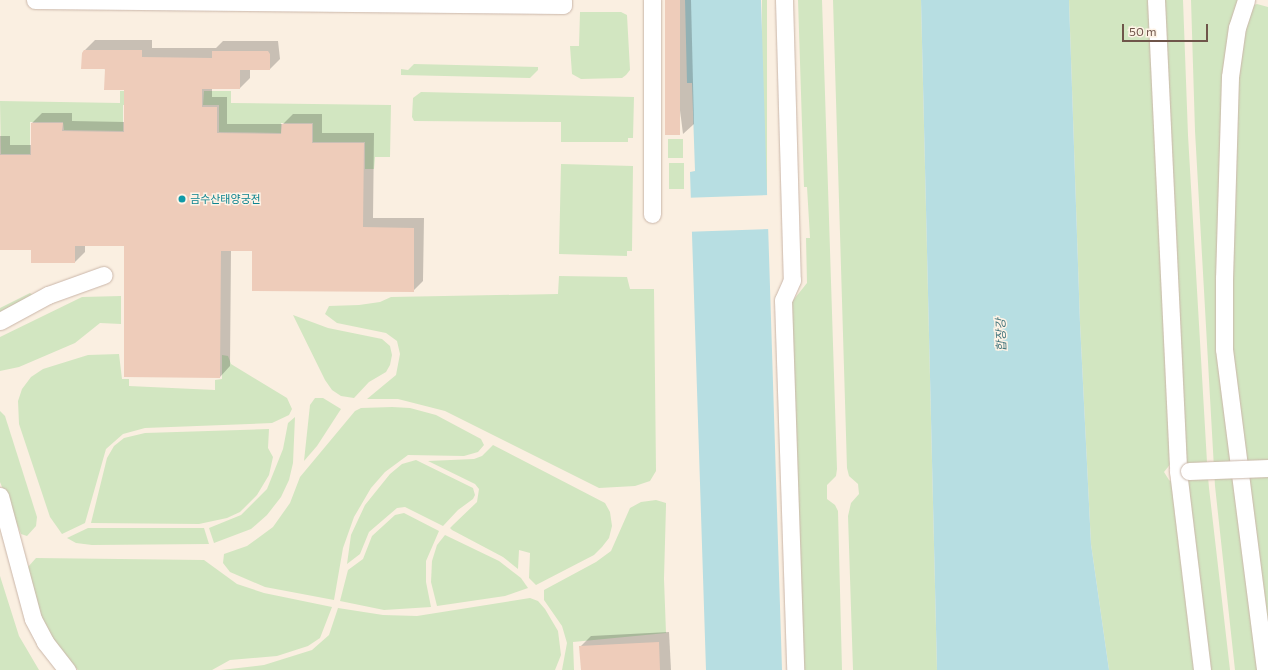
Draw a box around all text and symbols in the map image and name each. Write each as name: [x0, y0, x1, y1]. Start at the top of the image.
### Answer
scale bar: [1124, 16, 1210, 42]
text: 50 m: [1129, 24, 1157, 38]
place label: 금수산태양궁전: [190, 192, 261, 206]
marker: 금수산태양궁전: [177, 194, 187, 204]
water label: 합장강: [993, 318, 1009, 352]

